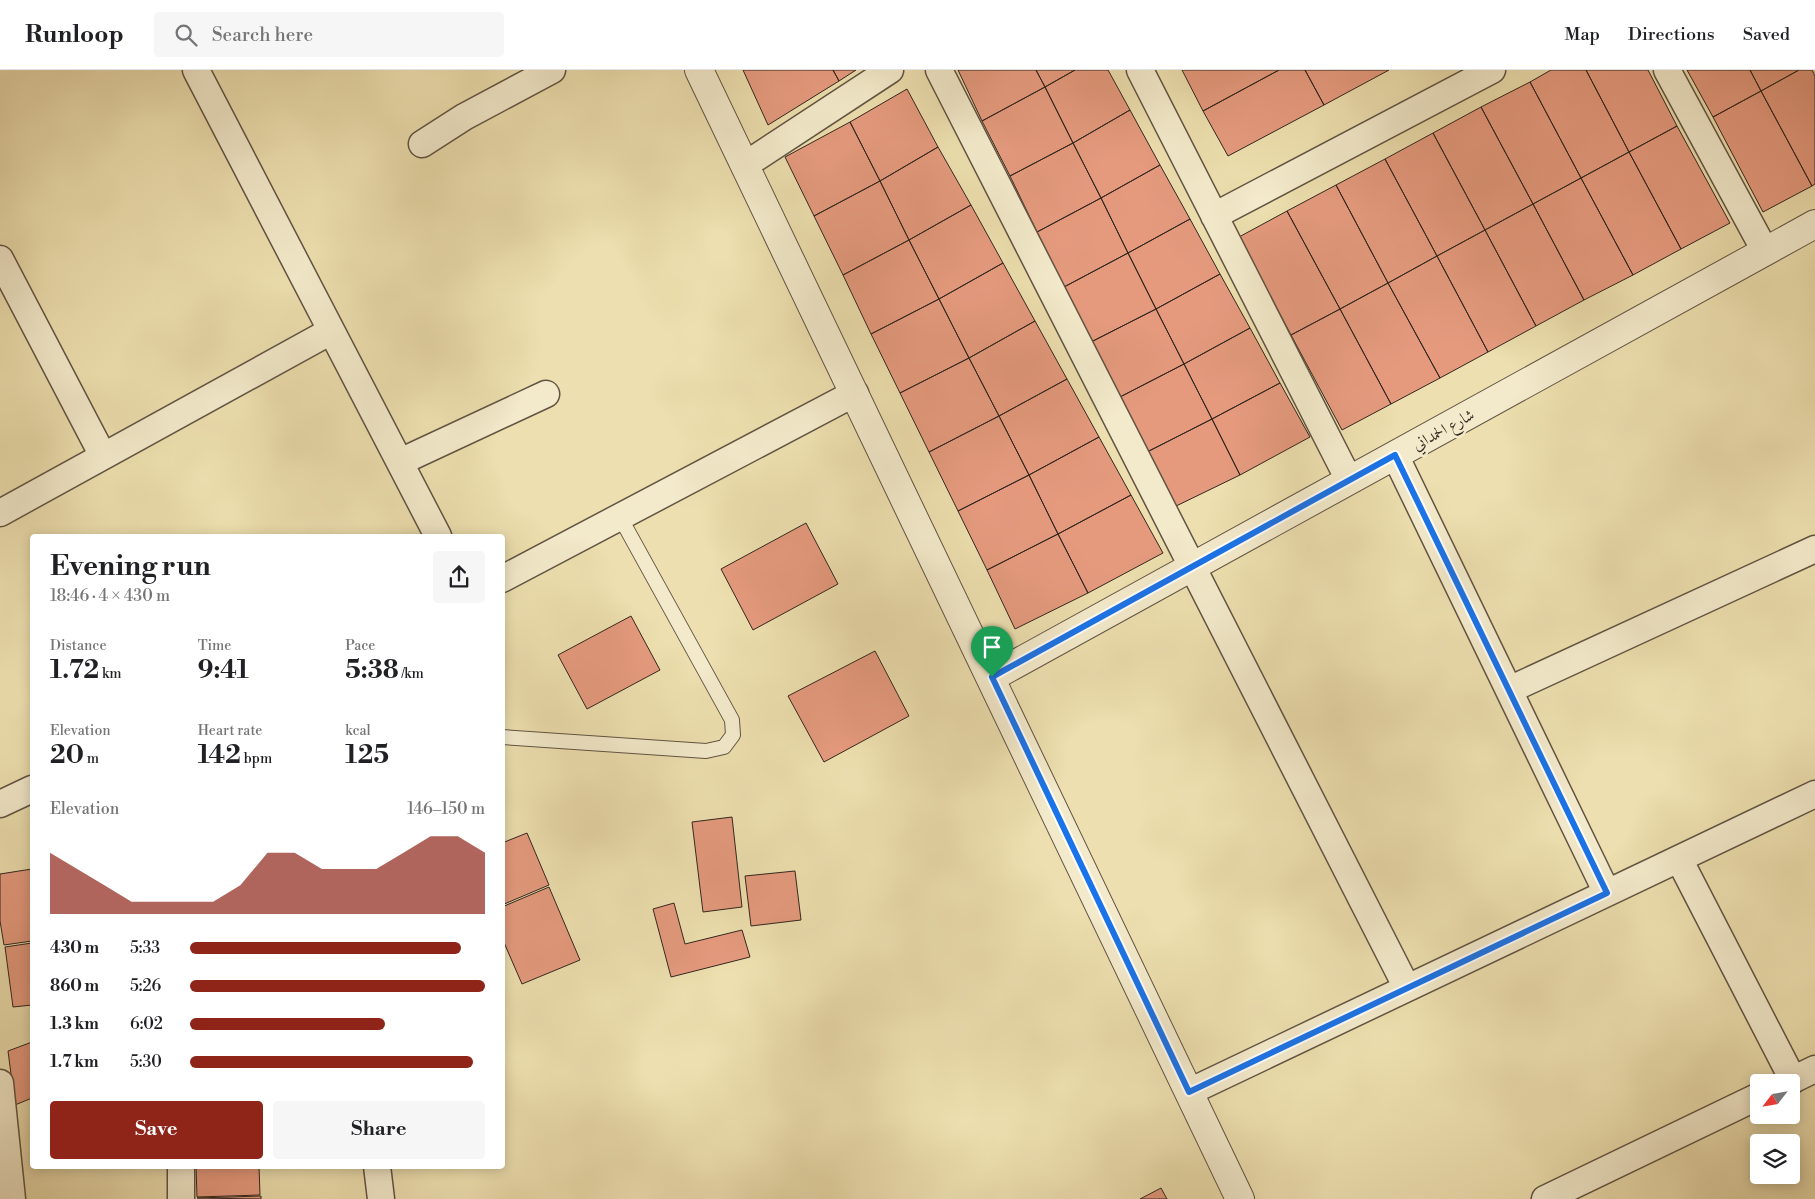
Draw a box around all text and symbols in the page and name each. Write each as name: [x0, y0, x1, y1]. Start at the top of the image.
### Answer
search box: [154, 12, 504, 57]
text: Runloop: [25, 20, 124, 50]
icon: search: [172, 21, 200, 49]
text: Search here: [212, 23, 313, 47]
text: Map: [1564, 23, 1600, 46]
text: Directions: [1628, 23, 1715, 46]
text: Saved: [1743, 23, 1790, 46]
street label: شارع الحمداني: [1409, 405, 1479, 458]
text: Evening run: [50, 549, 211, 584]
button: share: [433, 551, 485, 603]
text: 18:46 · 4 × 430 m: [50, 586, 170, 606]
pin: [971, 626, 1013, 677]
icon: arrive: [978, 633, 1006, 661]
text: Distance: [50, 637, 107, 655]
text: Time: [198, 637, 231, 655]
text: Pace: [345, 637, 375, 655]
text: 1.72: [50, 655, 99, 686]
text: 9:41: [198, 655, 249, 686]
text: 5:38: [345, 655, 399, 686]
text: km: [99, 665, 122, 683]
text: /km: [399, 665, 424, 683]
text: Elevation: [50, 722, 111, 740]
text: Heart rate: [198, 722, 262, 740]
text: kcal: [345, 722, 371, 740]
text: 20: [50, 740, 84, 771]
text: 142: [198, 740, 241, 771]
text: 125: [345, 740, 389, 771]
text: m: [84, 750, 99, 768]
text: bpm: [241, 750, 272, 768]
text: Elevation: [50, 799, 119, 819]
text: 146–150 m: [407, 799, 485, 819]
text: 430 m: [50, 938, 99, 958]
text: 5:33: [130, 938, 160, 958]
text: 860 m: [50, 976, 99, 996]
text: 5:26: [130, 976, 161, 996]
text: 1.3 km: [50, 1014, 99, 1034]
text: 6:02: [130, 1014, 163, 1034]
text: 1.7 km: [50, 1052, 99, 1072]
text: 5:30: [130, 1052, 162, 1072]
north arrow: [1750, 1074, 1800, 1124]
map controls: [1750, 1074, 1800, 1184]
button: Save: [50, 1101, 263, 1159]
button: Share: [273, 1101, 485, 1159]
button: layers: [1750, 1134, 1800, 1184]

